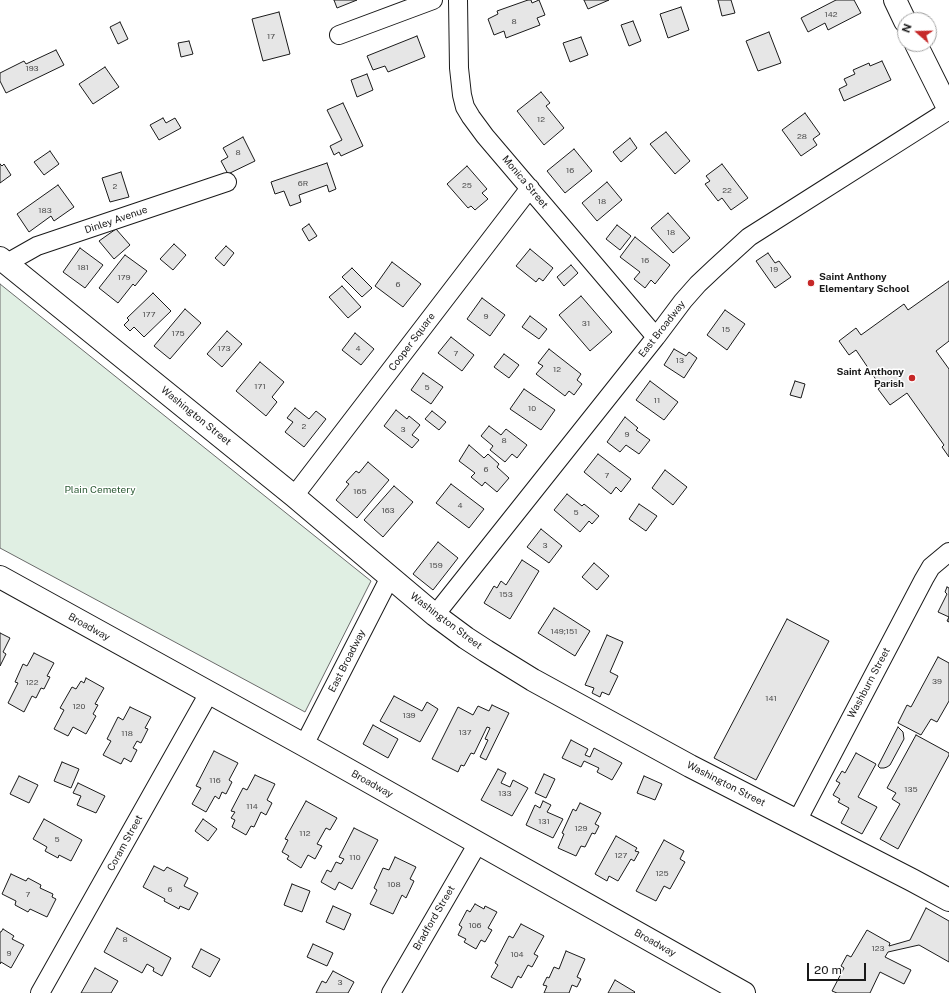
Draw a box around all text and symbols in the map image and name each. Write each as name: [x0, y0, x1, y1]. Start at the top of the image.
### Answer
house number: 142: [824, 10, 838, 20]
north arrow: [897, 12, 937, 52]
house number: 8: [511, 17, 517, 27]
text: N: [900, 22, 914, 34]
house number: 17: [267, 32, 275, 42]
house number: 193: [25, 64, 39, 74]
house number: 12: [537, 115, 545, 125]
house number: 28: [797, 132, 807, 142]
house number: 8: [235, 148, 241, 158]
street label: Monica Street: [499, 153, 551, 211]
house number: 16: [566, 166, 574, 176]
house number: 6R: [298, 179, 308, 189]
house number: 25: [462, 181, 472, 191]
house number: 2: [113, 182, 117, 192]
house number: 22: [722, 186, 732, 196]
house number: 18: [598, 197, 606, 207]
street label: Dinley Avenue: [83, 204, 149, 236]
house number: 183: [38, 206, 52, 216]
house number: 18: [667, 228, 675, 238]
house number: 16: [641, 256, 649, 266]
house number: 181: [77, 263, 89, 273]
house number: 19: [770, 265, 778, 275]
place label: Saint Anthony Elementary School: [819, 271, 909, 294]
house number: 179: [118, 273, 130, 283]
marker: Saint Anthony Elementary School: [806, 278, 816, 288]
house number: 6: [396, 280, 400, 290]
street label: East Broadway: [636, 298, 688, 360]
house number: 177: [143, 310, 155, 320]
street label: Cooper Square: [386, 311, 438, 373]
house number: 9: [484, 312, 488, 322]
house number: 31: [582, 319, 590, 329]
house number: 15: [722, 325, 730, 335]
house number: 175: [171, 329, 185, 339]
house number: 173: [218, 344, 230, 354]
house number: 4: [355, 344, 361, 354]
house number: 7: [454, 349, 458, 359]
house number: 13: [676, 356, 684, 366]
house number: 12: [553, 365, 561, 375]
place label: Saint Anthony Parish: [836, 366, 904, 390]
marker: Saint Anthony Parish: [907, 373, 917, 383]
house number: 171: [254, 382, 266, 392]
house number: 5: [424, 383, 430, 393]
street label: Washington Street: [158, 384, 234, 448]
house number: 11: [654, 396, 660, 406]
house number: 10: [528, 404, 536, 414]
house number: 2: [302, 422, 306, 432]
house number: 3: [400, 425, 406, 435]
house number: 9: [625, 430, 629, 440]
house number: 8: [501, 436, 507, 446]
house number: 6: [484, 465, 488, 475]
house number: 7: [605, 471, 609, 481]
park label: Plain Cemetery: [64, 484, 136, 496]
house number: 165: [353, 487, 367, 497]
house number: 4: [457, 501, 463, 511]
house number: 163: [381, 506, 395, 516]
house number: 5: [573, 508, 579, 518]
house number: 3: [542, 541, 548, 551]
house number: 159: [429, 561, 443, 571]
street label: Washington Street: [408, 590, 484, 652]
house number: 153: [499, 590, 513, 600]
street label: Broadway: [66, 611, 112, 643]
house number: 149;151: [551, 627, 577, 637]
street label: East Broadway: [326, 628, 368, 694]
street label: Washburn Street: [845, 646, 893, 720]
house number: 39: [932, 677, 942, 687]
house number: 122: [26, 678, 38, 688]
house number: 141: [765, 694, 777, 704]
house number: 120: [73, 702, 85, 712]
house number: 139: [402, 711, 416, 721]
house number: 137: [459, 728, 471, 738]
house number: 118: [121, 729, 133, 739]
street label: Washington Street: [685, 759, 767, 809]
street label: Broadway: [349, 768, 395, 800]
house number: 116: [209, 776, 221, 786]
house number: 135: [904, 785, 918, 795]
house number: 133: [498, 789, 512, 799]
house number: 114: [246, 802, 258, 812]
street label: Coram Street: [105, 813, 145, 873]
house number: 131: [538, 817, 550, 827]
house number: 129: [574, 824, 588, 834]
house number: 112: [299, 829, 311, 839]
house number: 5: [54, 835, 60, 845]
house number: 127: [615, 851, 627, 861]
house number: 110: [349, 853, 361, 863]
house number: 125: [655, 869, 669, 879]
house number: 108: [387, 880, 401, 890]
street label: Bradford Street: [411, 883, 457, 953]
house number: 6: [168, 885, 172, 895]
house number: 7: [26, 890, 30, 900]
house number: 106: [468, 921, 482, 931]
street label: Broadway: [632, 927, 678, 959]
house number: 8: [122, 935, 128, 945]
house number: 123: [871, 944, 885, 954]
house number: 9: [7, 949, 11, 959]
house number: 104: [510, 950, 524, 960]
scale bar: [809, 955, 868, 981]
text: 20 m: [814, 963, 842, 977]
house number: 3: [337, 978, 343, 988]

